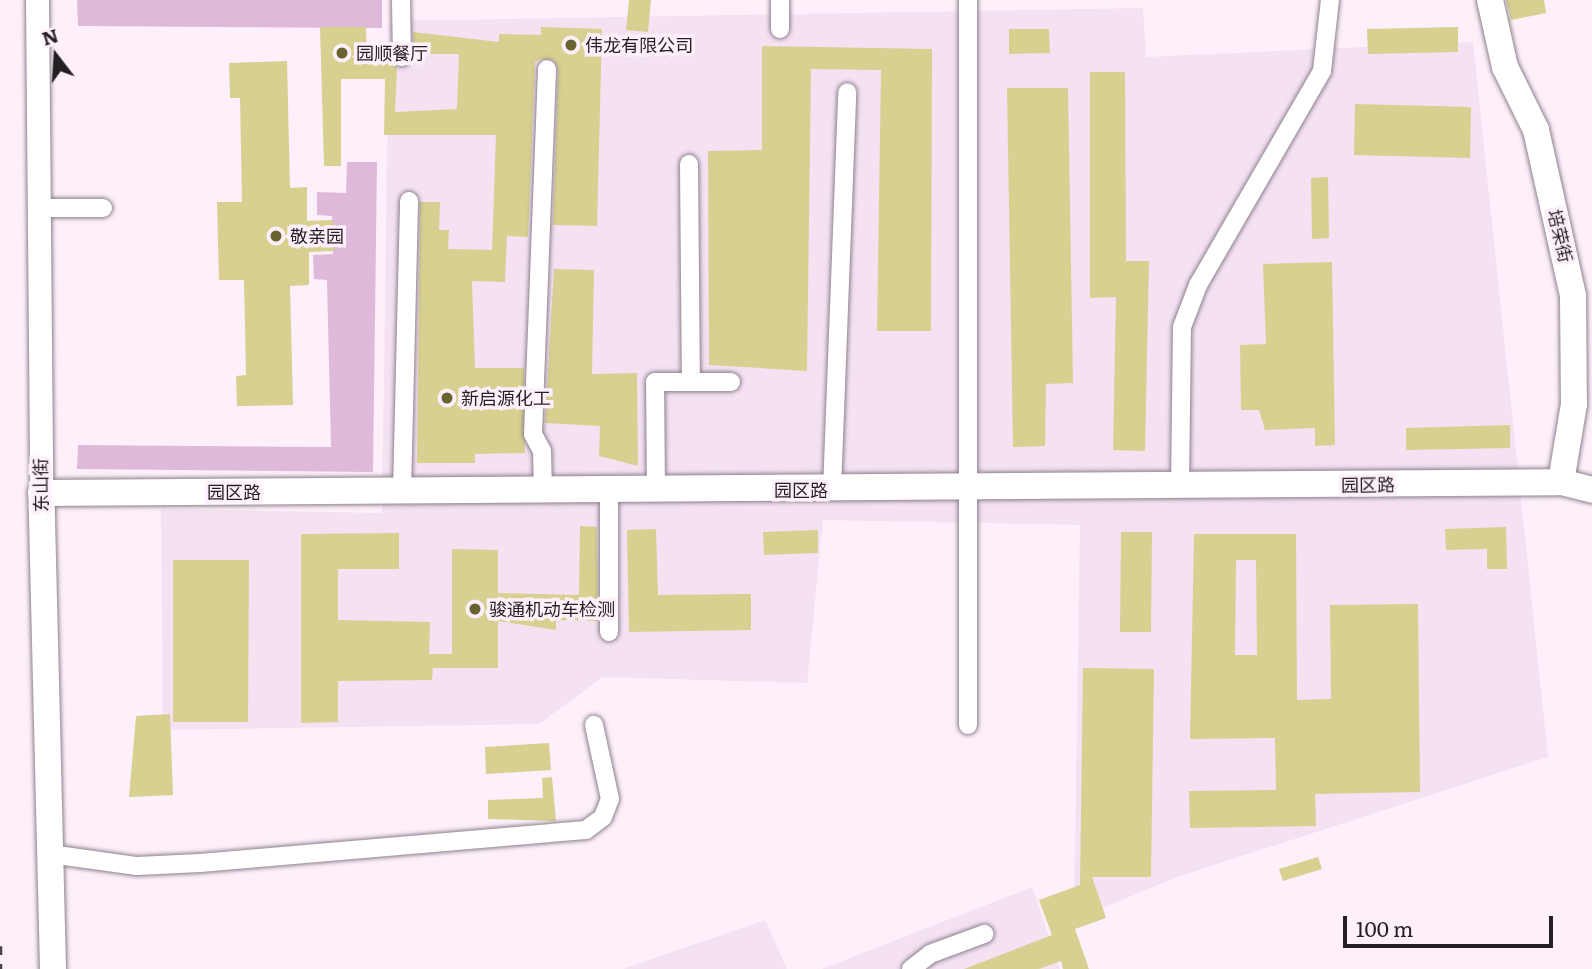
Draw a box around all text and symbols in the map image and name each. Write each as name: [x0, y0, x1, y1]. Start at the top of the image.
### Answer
text: N: [38, 20, 62, 52]
north arrow: [21, 21, 91, 91]
place label: 伟龙有限公司: [585, 34, 693, 56]
marker: 伟龙有限公司: [563, 37, 579, 53]
place label: 园顺餐厅: [356, 42, 428, 64]
marker: 园顺餐厅: [334, 45, 350, 61]
street label: 培荣街: [1543, 207, 1577, 265]
place label: 敬亲园: [290, 225, 344, 247]
marker: 敬亲园: [268, 228, 284, 244]
place label: 新启源化工: [461, 387, 551, 409]
marker: 新启源化工: [439, 390, 455, 406]
street label: 东山街: [30, 458, 52, 512]
street label: 园区路: [1341, 474, 1395, 496]
street label: 园区路: [774, 479, 828, 501]
street label: 园区路: [207, 481, 261, 503]
place label: 骏通机动车检测: [489, 598, 615, 620]
marker: 骏通机动车检测: [467, 601, 483, 617]
scale bar: [1347, 902, 1557, 946]
text: 100 m: [1356, 912, 1413, 943]

